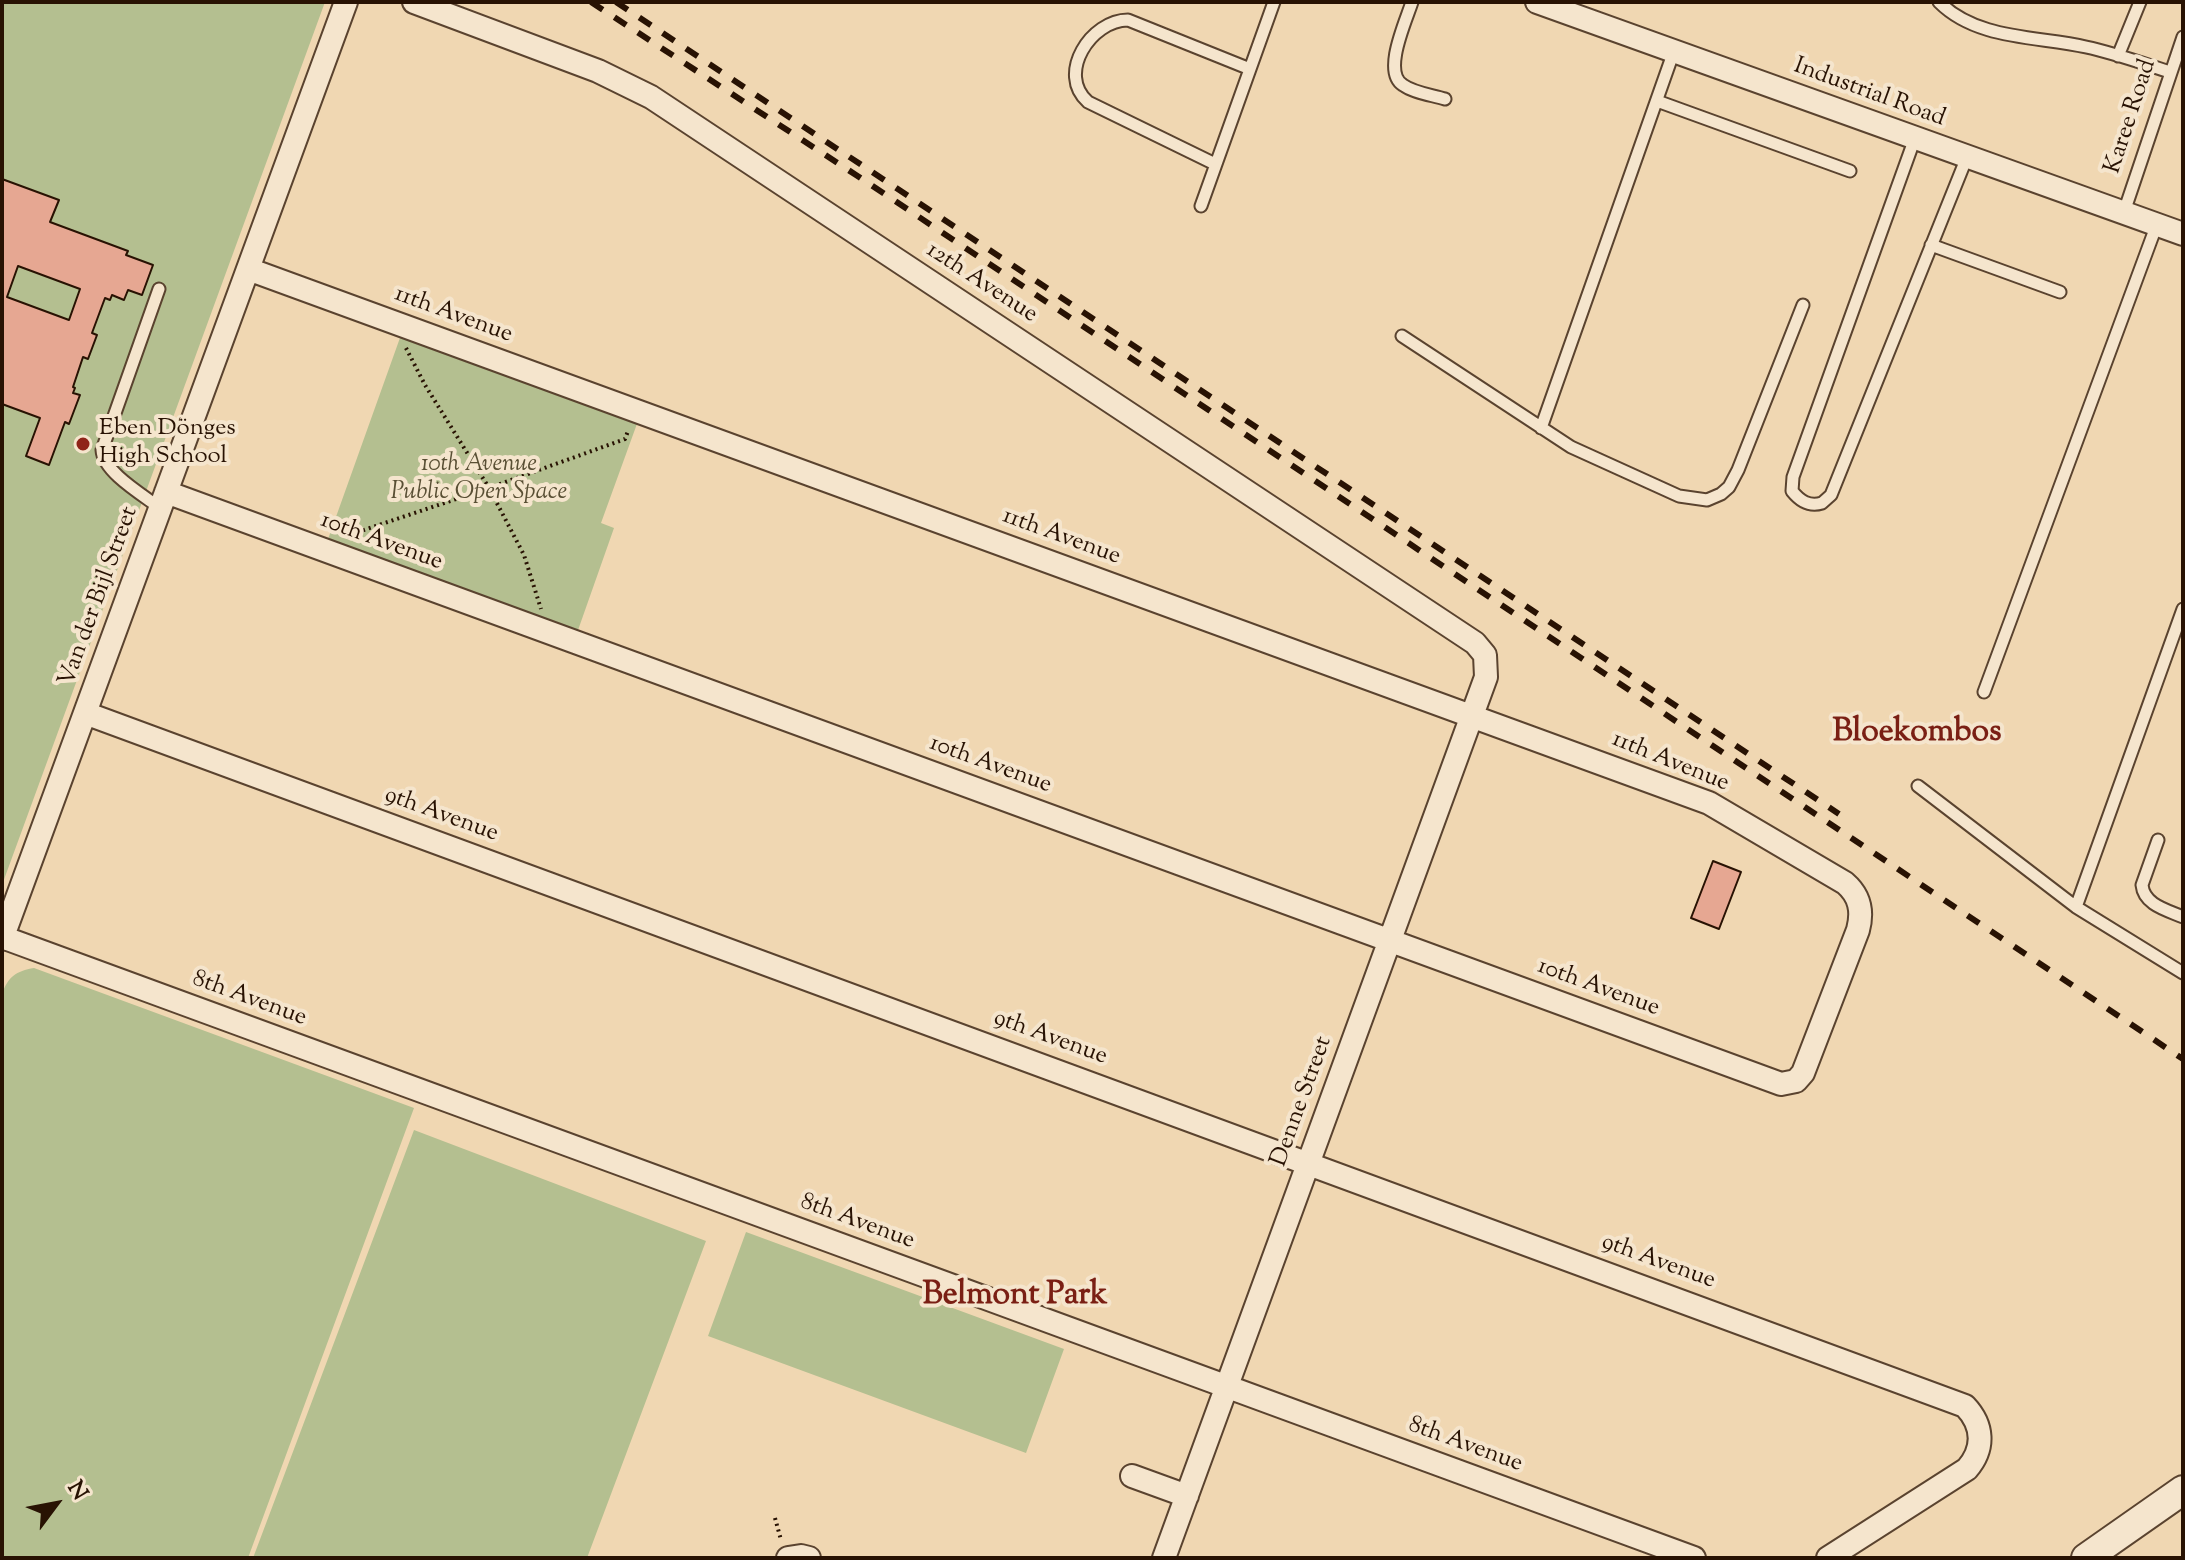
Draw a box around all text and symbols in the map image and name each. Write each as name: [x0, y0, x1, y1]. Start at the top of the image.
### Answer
street label: Industrial Road: [1789, 53, 1949, 135]
street label: Karee Road: [2100, 56, 2164, 178]
street label: 12th Avenue: [920, 237, 1042, 331]
street label: 11th Avenue: [390, 281, 516, 351]
place label: Eben Dönges High School: [99, 416, 236, 472]
marker: Eben Dönges High School: [74, 435, 92, 453]
park label: 10th Avenue Public Open Space: [391, 452, 567, 508]
street label: Van der Bijl Street: [54, 503, 146, 691]
street label: 11th Avenue: [998, 503, 1124, 573]
street label: 10th Avenue: [316, 508, 446, 578]
district label: Bloekombos: [1833, 716, 2001, 754]
street label: 11th Avenue: [1607, 726, 1733, 800]
street label: 10th Avenue: [925, 731, 1055, 801]
street label: 9th Avenue: [380, 782, 502, 850]
street label: 10th Avenue: [1533, 954, 1663, 1024]
street label: 8th Avenue: [188, 966, 310, 1034]
street label: 9th Avenue: [989, 1005, 1111, 1073]
street label: Denne Street: [1266, 1033, 1340, 1171]
street label: 8th Avenue: [796, 1189, 918, 1257]
street label: 9th Avenue: [1597, 1229, 1719, 1297]
district label: Belmont Park: [922, 1279, 1108, 1317]
street label: 8th Avenue: [1404, 1412, 1526, 1480]
north arrow: [16, 1464, 96, 1544]
text: N: [58, 1475, 95, 1507]

